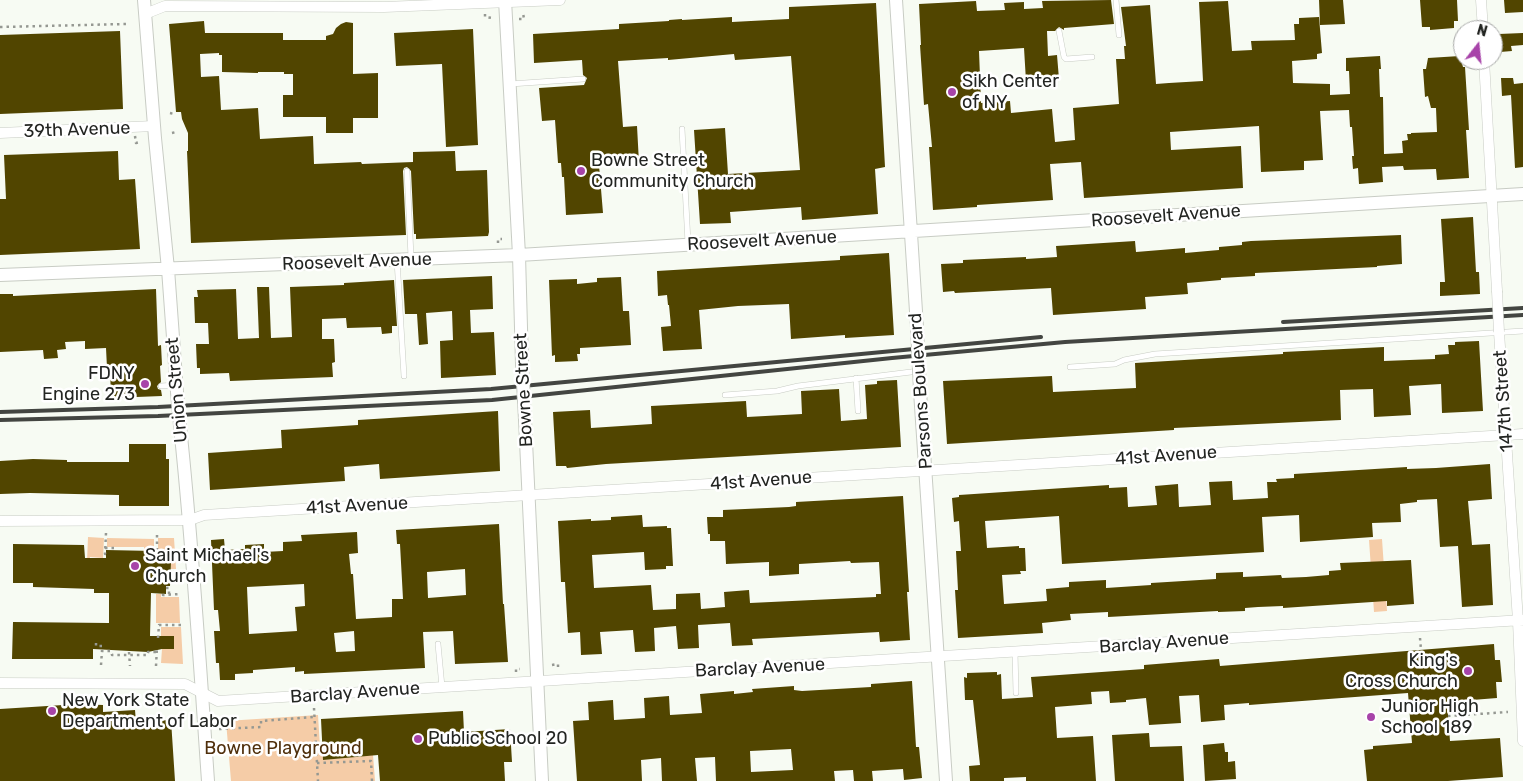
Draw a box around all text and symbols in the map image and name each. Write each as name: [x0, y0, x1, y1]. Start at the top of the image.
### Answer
north arrow: [1453, 20, 1503, 70]
text: N: [1475, 21, 1489, 41]
place label: Sikh Center of NY: [962, 71, 1059, 114]
marker: Sikh Center of NY: [946, 86, 958, 98]
street label: 39th Avenue: [23, 117, 131, 143]
place label: Bowne Street Community Church: [591, 150, 754, 192]
marker: Bowne Street Community Church: [575, 165, 587, 177]
street label: Roosevelt Avenue: [1090, 200, 1242, 232]
street label: Roosevelt Avenue: [687, 226, 837, 256]
street label: Roosevelt Avenue: [282, 249, 432, 275]
street label: Parsons Boulevard: [905, 312, 937, 470]
street label: Bowne Street: [510, 333, 538, 447]
street label: Union Street: [162, 336, 192, 444]
street label: 147th Street: [1490, 349, 1518, 453]
place label: FDNY Engine 273: [42, 363, 135, 406]
marker: FDNY Engine 273: [139, 378, 151, 390]
street label: 41st Avenue: [1114, 442, 1218, 470]
street label: 41st Avenue: [709, 467, 813, 495]
street label: 41st Avenue: [305, 493, 409, 519]
place label: Saint Michael's Church: [145, 545, 269, 588]
marker: Saint Michael's Church: [129, 560, 141, 572]
street label: Barclay Avenue: [1098, 628, 1230, 658]
place label: King's Cross Church: [1345, 650, 1458, 692]
street label: Barclay Avenue: [694, 654, 826, 682]
marker: King's Cross Church: [1462, 665, 1474, 677]
street label: Barclay Avenue: [289, 678, 421, 708]
place label: New York State Department of Labor: [62, 690, 237, 732]
place label: Junior High School 189: [1381, 696, 1479, 739]
marker: New York State Department of Labor: [46, 705, 58, 717]
marker: Junior High School 189: [1365, 711, 1377, 723]
place label: Public School 20: [428, 728, 568, 750]
marker: Public School 20: [412, 733, 424, 745]
park label: Bowne Playground: [204, 738, 362, 760]

